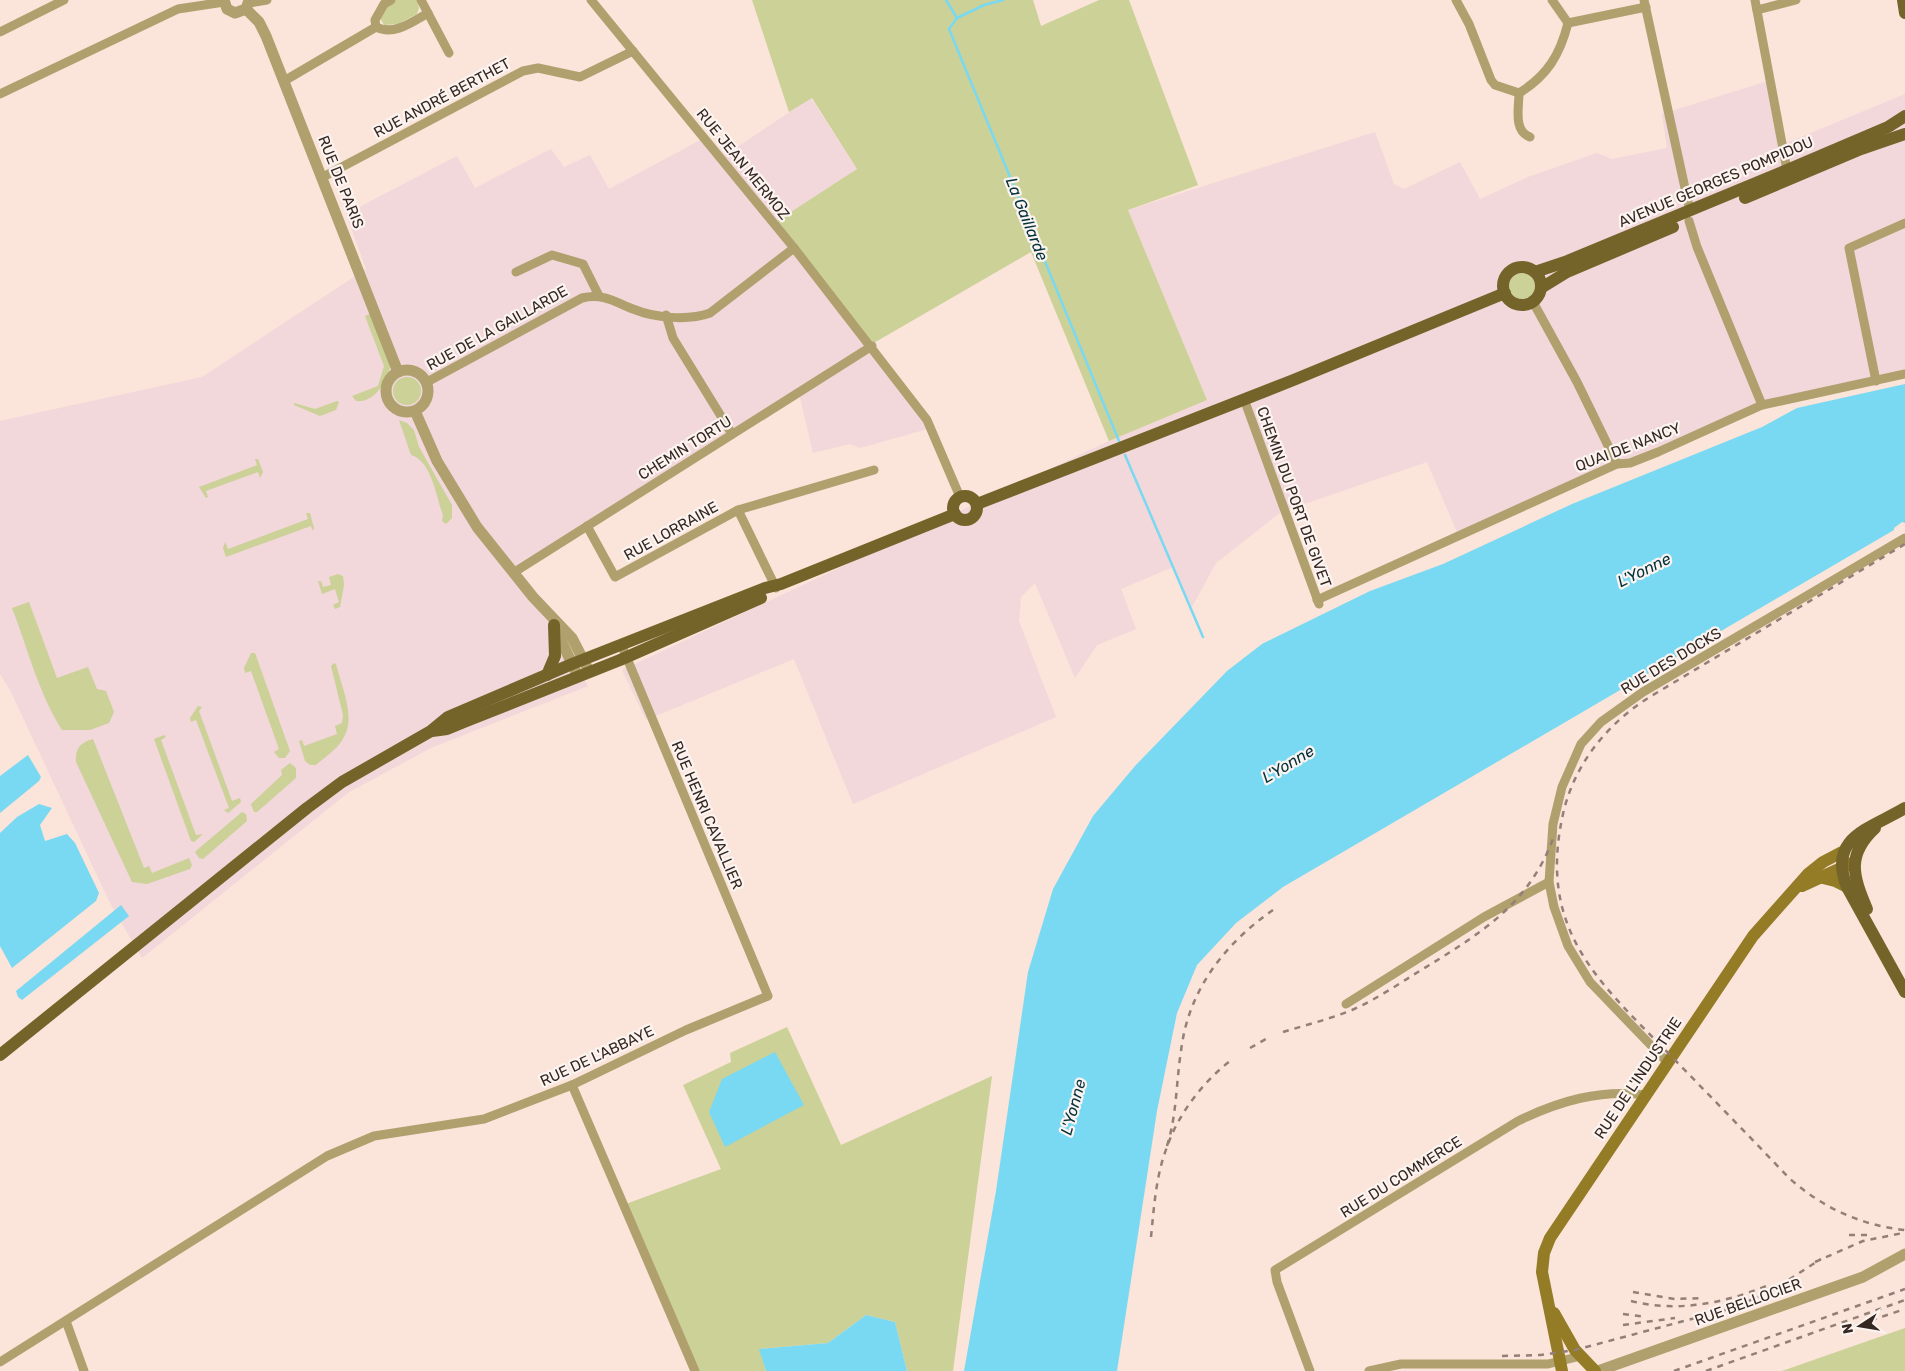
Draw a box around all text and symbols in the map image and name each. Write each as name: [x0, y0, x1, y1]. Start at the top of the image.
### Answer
street label: RUE ANDRÉ BERTHET: [371, 54, 514, 142]
street label: RUE JEAN MERMOZ: [693, 105, 793, 223]
street label: RUE DE PARIS: [314, 133, 368, 231]
street label: AVENUE GEORGES POMPIDOU: [1616, 133, 1816, 231]
water label: La Gaillarde: [1002, 175, 1052, 263]
street label: RUE DE LA GAILLARDE: [423, 282, 571, 374]
street label: CHEMIN DU PORT DE GIVET: [1253, 404, 1335, 590]
street label: CHEMIN TORTU: [635, 412, 735, 484]
street label: QUAI DE NANCY: [1573, 418, 1684, 475]
street label: RUE LORRAINE: [621, 498, 721, 564]
water label: L'Yonne: [1614, 549, 1674, 591]
street label: RUE DES DOCKS: [1617, 624, 1725, 698]
street label: RUE HENRI CAVALLIER: [668, 738, 746, 892]
water label: L'Yonne: [1259, 741, 1317, 787]
street label: RUE DE L'INDUSTRIE: [1591, 1014, 1685, 1142]
street label: RUE DE L'ABBAYE: [537, 1022, 657, 1090]
water label: L'Yonne: [1056, 1077, 1090, 1137]
street label: RUE DU COMMERCE: [1337, 1132, 1465, 1222]
street label: RUE BELLOCIER: [1692, 1274, 1804, 1330]
north arrow: [1835, 1301, 1885, 1351]
text: N: [1838, 1322, 1857, 1335]

